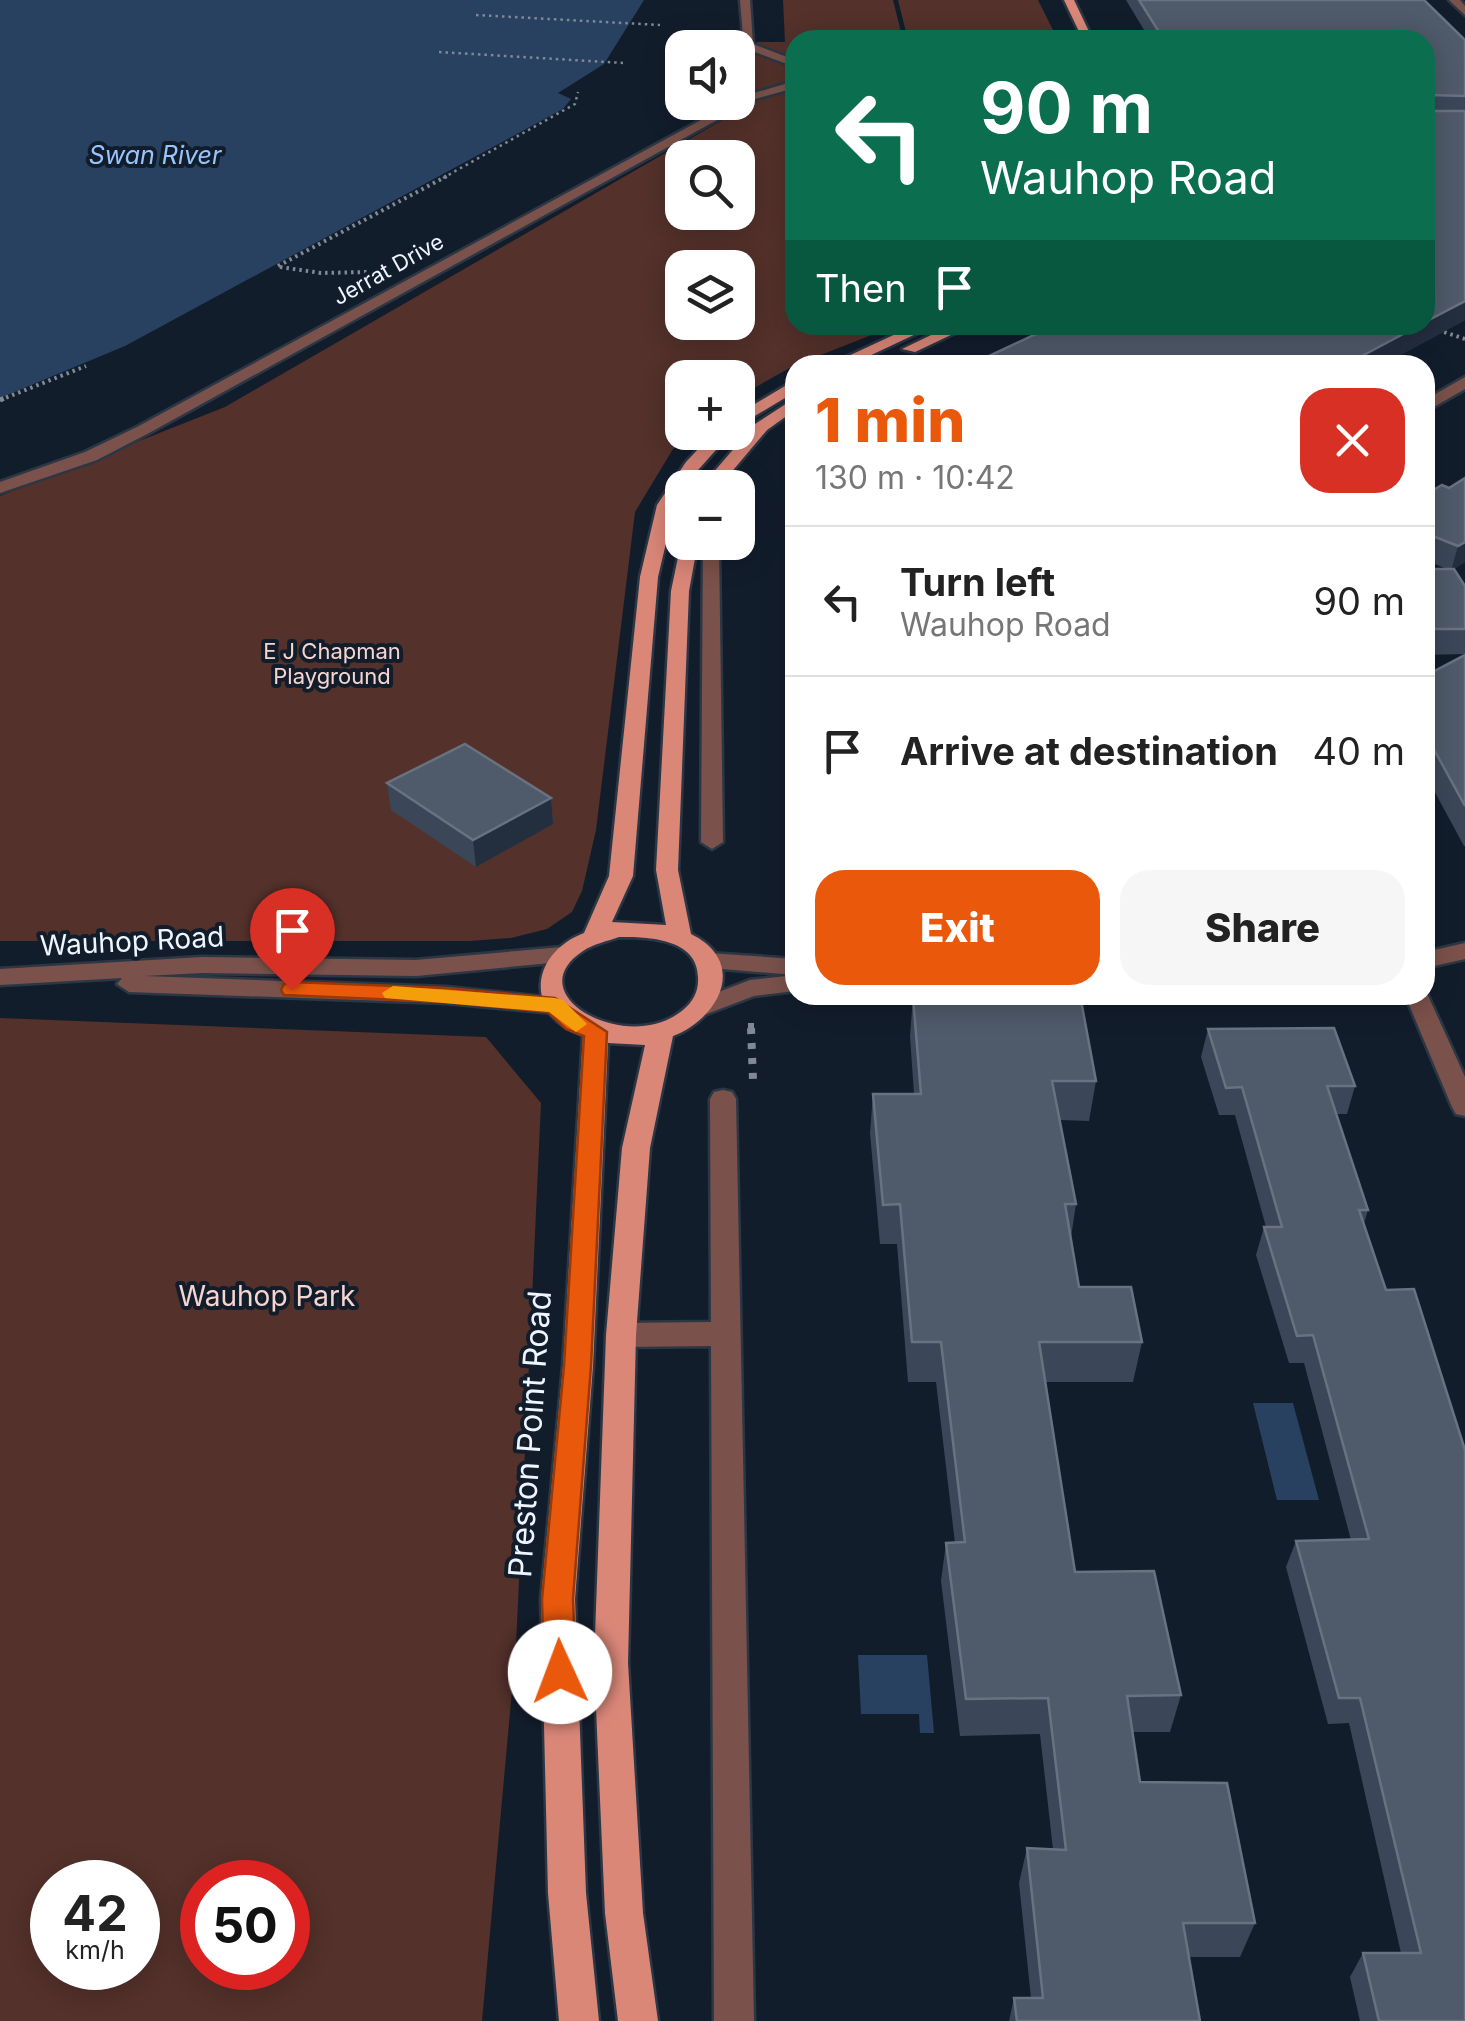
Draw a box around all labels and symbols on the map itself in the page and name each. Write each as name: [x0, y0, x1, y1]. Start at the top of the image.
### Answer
water label: Swan River: [89, 140, 222, 170]
street label: Jerrat Drive: [328, 228, 448, 310]
park label: E J Chapman Playground: [263, 638, 401, 689]
pin: [250, 888, 335, 991]
street label: Wauhop Road: [39, 919, 225, 963]
park label: Wauhop Park: [179, 1279, 355, 1313]
street label: Preston Point Road: [500, 1289, 559, 1579]
position arrow: [508, 1620, 612, 1724]
speed limit sign: 50: [180, 1860, 310, 1990]

